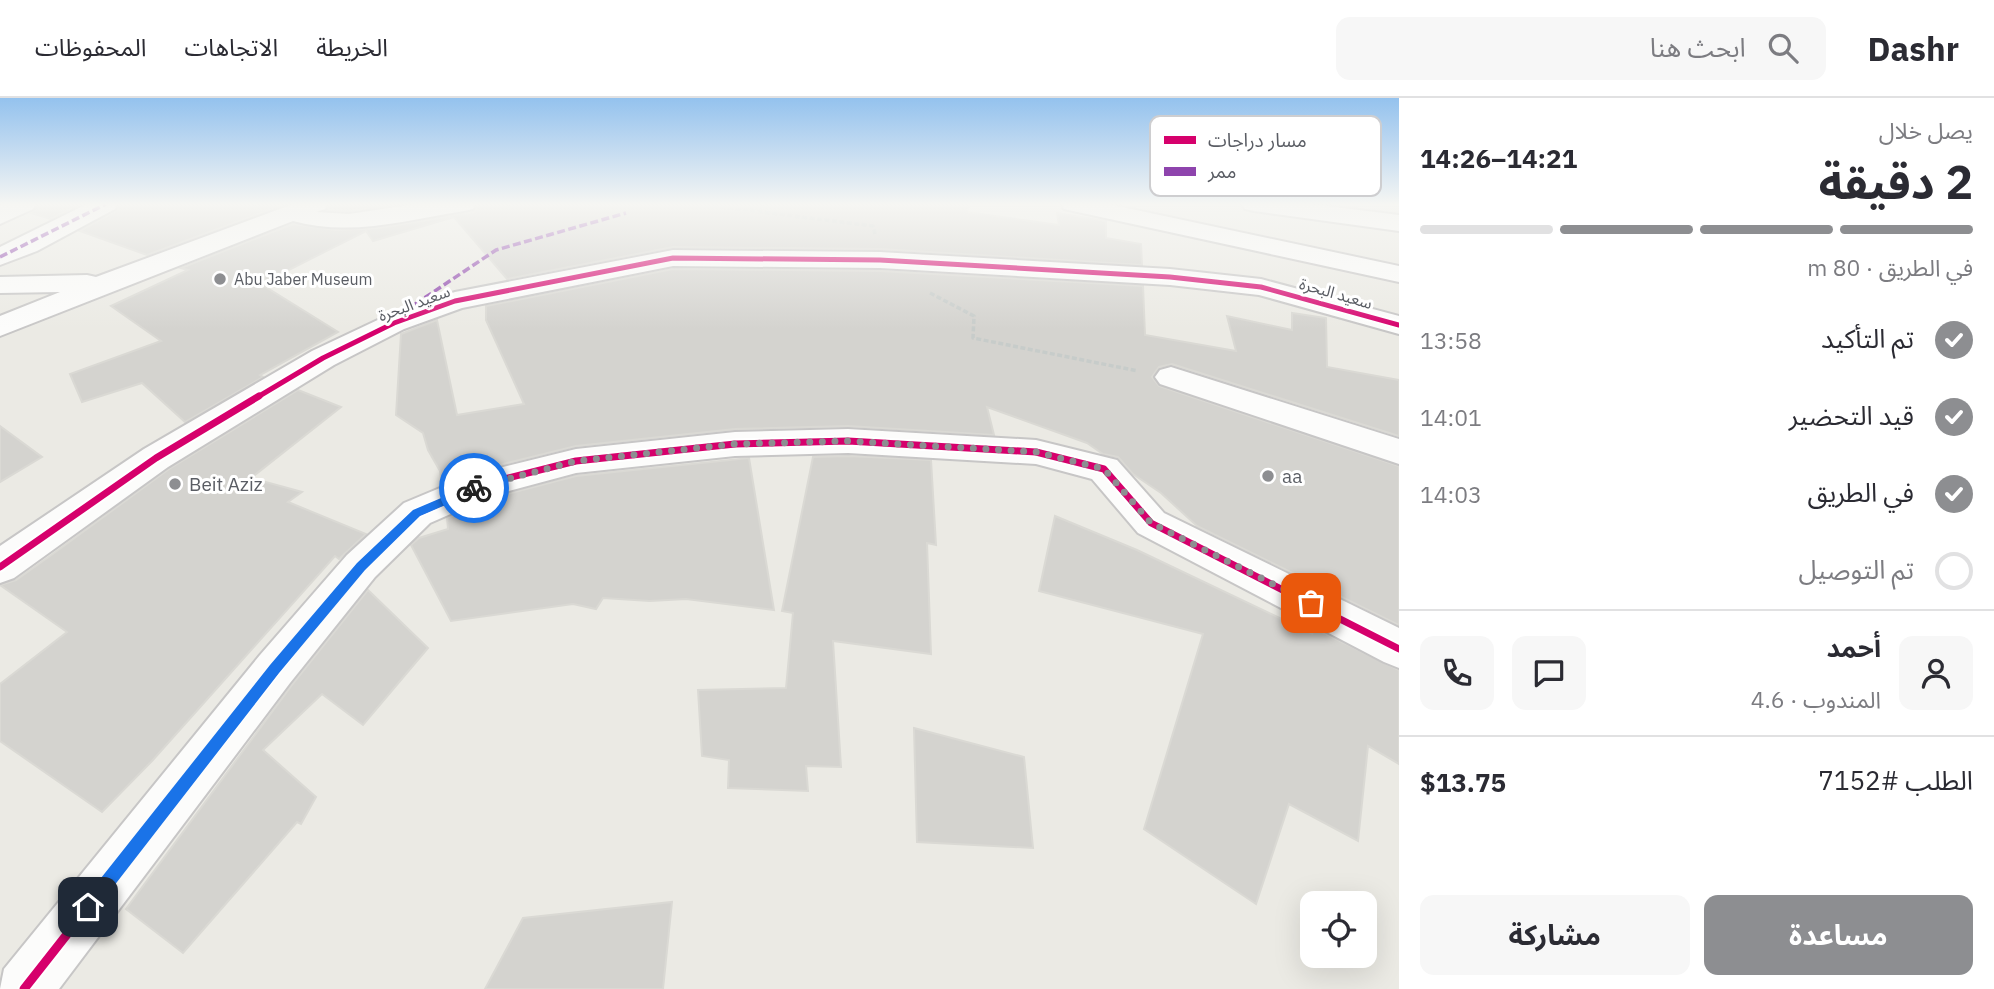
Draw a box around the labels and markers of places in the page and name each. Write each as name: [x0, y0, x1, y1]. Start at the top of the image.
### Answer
place label: Abu Jaber Museum: [234, 269, 373, 289]
marker: Abu Jaber Museum: [212, 271, 228, 287]
place label: aa: [1282, 464, 1302, 488]
marker: aa: [1260, 468, 1276, 484]
place label: Beit Aziz: [189, 472, 263, 496]
marker: Beit Aziz: [167, 476, 183, 492]
pin: [1281, 573, 1341, 633]
pin: [58, 877, 118, 937]

